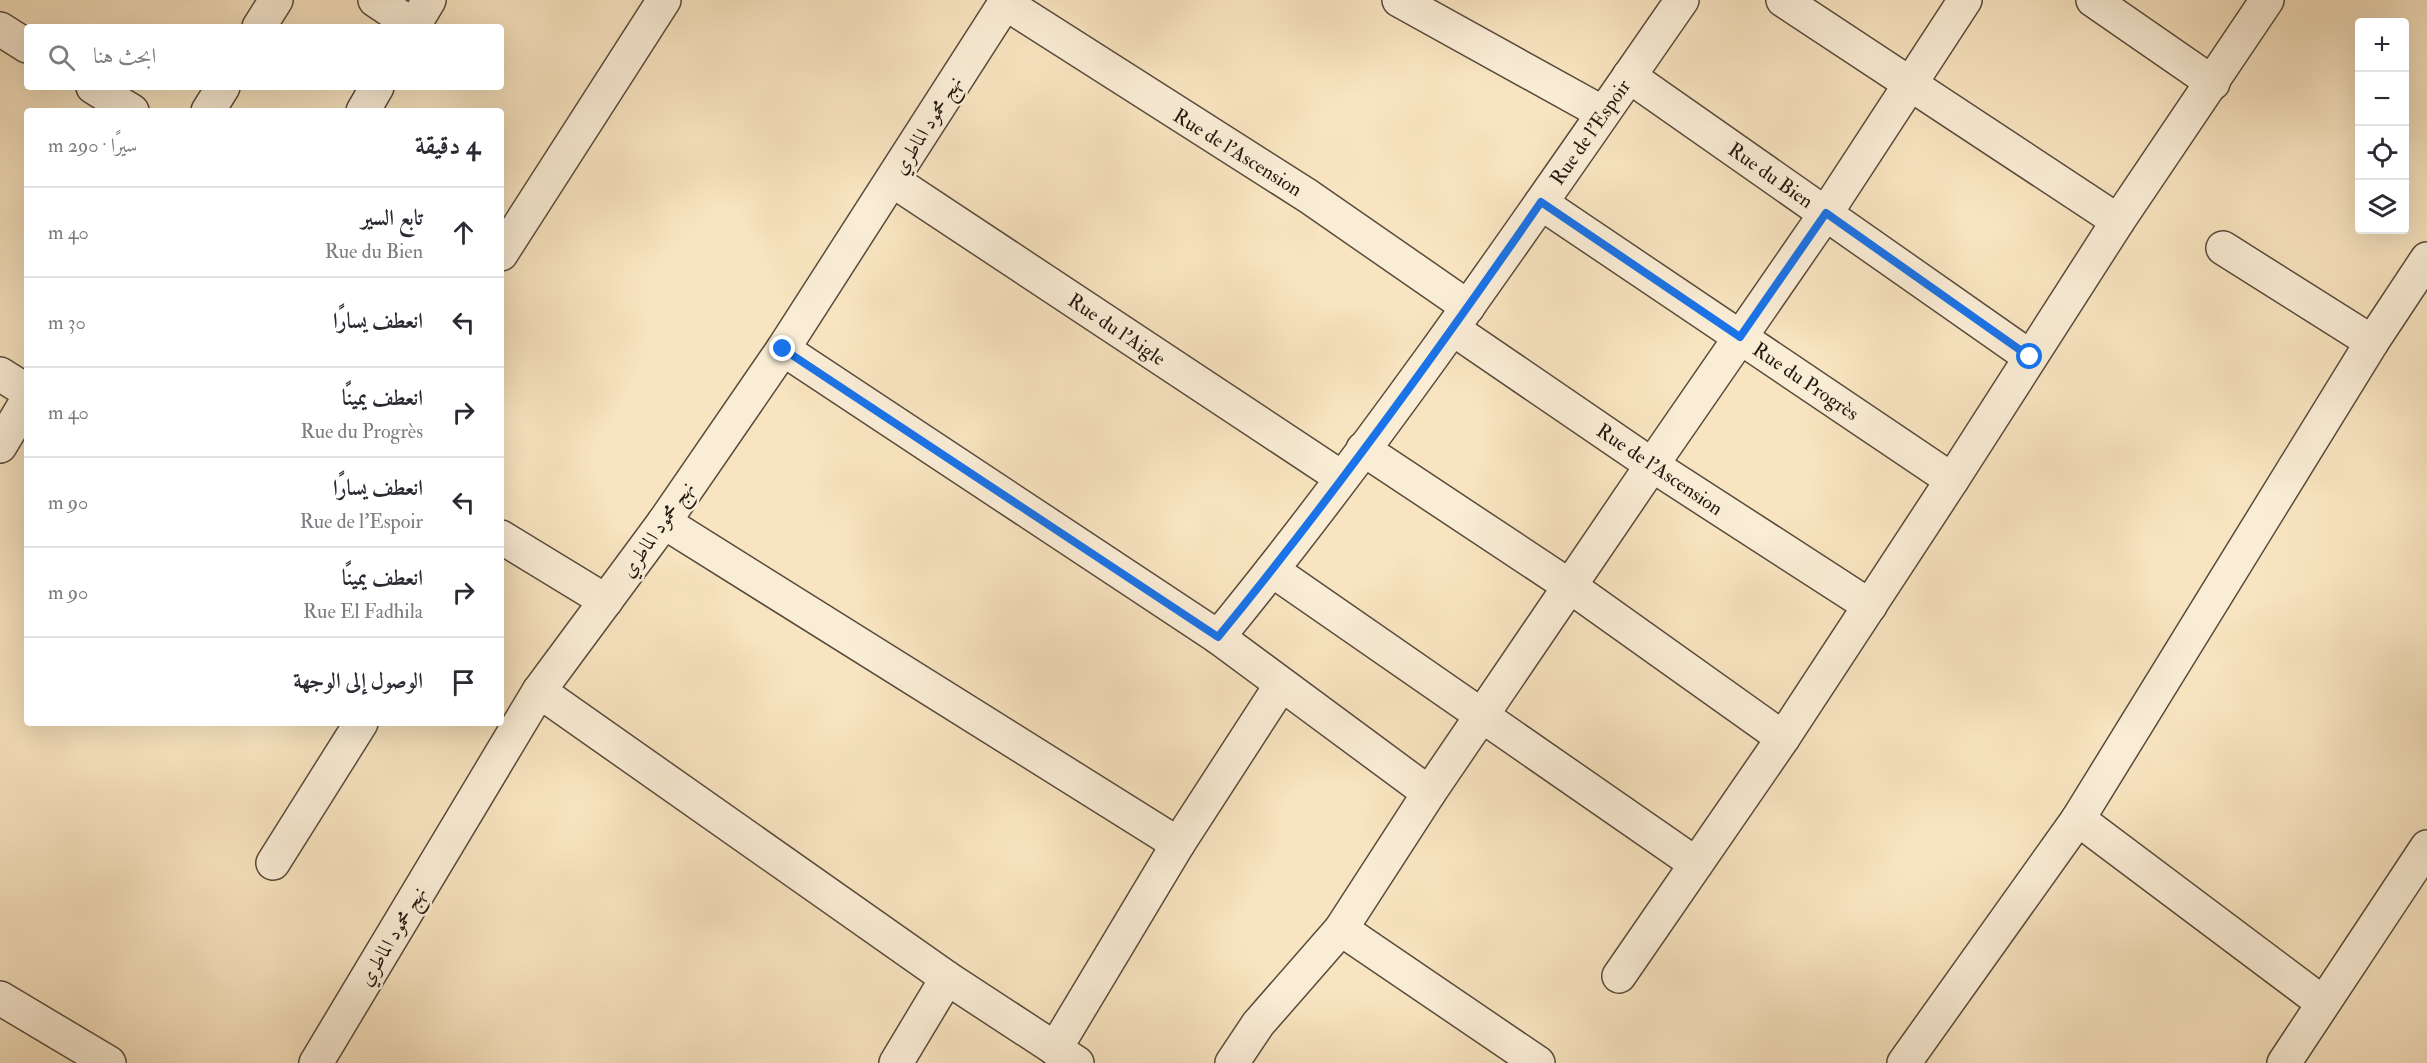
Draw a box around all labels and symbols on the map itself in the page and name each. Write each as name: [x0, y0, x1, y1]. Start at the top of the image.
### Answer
street label: نهج محمود الماطري: [887, 71, 972, 182]
street label: Rue de l'Espoir: [1545, 74, 1637, 191]
street label: Rue de l'Ascension: [1169, 103, 1307, 202]
street label: Rue du Bien: [1723, 137, 1818, 214]
street label: Rue du l'Aigle: [1063, 288, 1170, 371]
route end: [769, 335, 795, 361]
street label: Rue du Progrès: [1748, 337, 1864, 426]
route start: [2016, 343, 2042, 369]
street label: Rue de l'Ascension: [1592, 418, 1728, 521]
street label: نهج محمود الماطري: [615, 476, 704, 585]
street label: نهج محمود الماطري: [353, 882, 436, 993]

